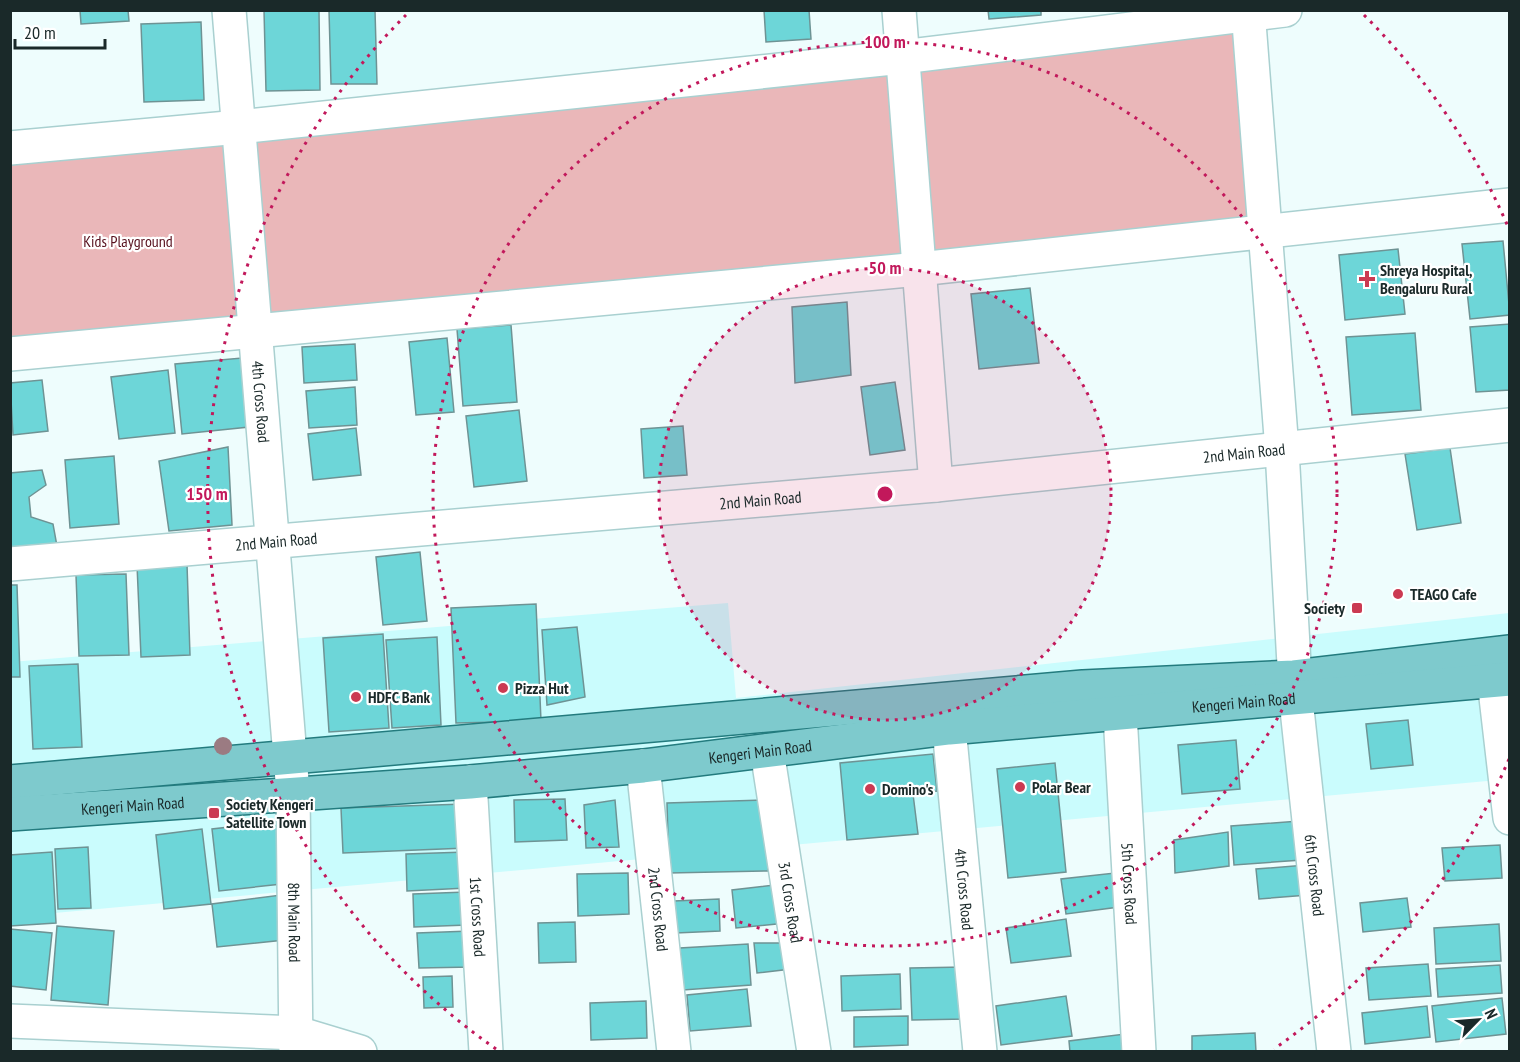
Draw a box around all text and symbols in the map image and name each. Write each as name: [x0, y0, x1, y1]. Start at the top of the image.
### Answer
scale bar: [15, 12, 105, 50]
text: 20 m: [24, 21, 56, 44]
text: 100 m: [864, 30, 906, 53]
park label: Kids Playground: [83, 231, 173, 251]
text: 50 m: [869, 256, 901, 279]
place label: Shreya Hospital, Bengaluru Rural: [1380, 260, 1472, 298]
marker: Shreya Hospital, Bengaluru Rural: [1358, 270, 1376, 288]
street label: 4th Cross Road: [248, 360, 274, 443]
street label: 2nd Main Road: [1202, 439, 1286, 467]
text: 150 m: [186, 482, 228, 505]
centre of rings: [875, 484, 895, 504]
street label: 2nd Main Road: [718, 487, 802, 513]
street label: 2nd Main Road: [234, 528, 318, 555]
place label: TEAGO Cafe: [1410, 584, 1477, 604]
marker: TEAGO Cafe: [1391, 587, 1405, 601]
place label: Society: [1304, 598, 1346, 618]
marker: Society: [1350, 601, 1364, 615]
place label: Pizza Hut: [515, 678, 569, 698]
marker: Pizza Hut: [496, 681, 510, 695]
place label: HDFC Bank: [368, 687, 430, 707]
street label: Kengeri Main Road: [1191, 688, 1296, 717]
marker: HDFC Bank: [349, 690, 363, 704]
street label: Kengeri Main Road: [708, 735, 813, 768]
place label: Polar Bear: [1032, 777, 1091, 797]
place label: Domino's: [882, 779, 934, 799]
marker: Polar Bear: [1013, 780, 1027, 794]
marker: Domino's: [863, 782, 877, 796]
street label: Kengeri Main Road: [80, 792, 185, 819]
place label: Society Kengeri Satellite Town: [226, 794, 314, 832]
marker: Society Kengeri Satellite Town: [207, 806, 221, 820]
street label: 6th Cross Road: [1301, 833, 1329, 917]
street label: 5th Cross Road: [1117, 842, 1142, 925]
street label: 4th Cross Road: [951, 847, 978, 931]
street label: 3rd Cross Road: [774, 860, 807, 944]
street label: 2nd Cross Road: [644, 866, 673, 952]
street label: 1st Cross Road: [466, 876, 490, 958]
street label: 8th Main Road: [284, 882, 305, 963]
north arrow: [1448, 990, 1508, 1050]
text: N: [1481, 1006, 1502, 1022]

